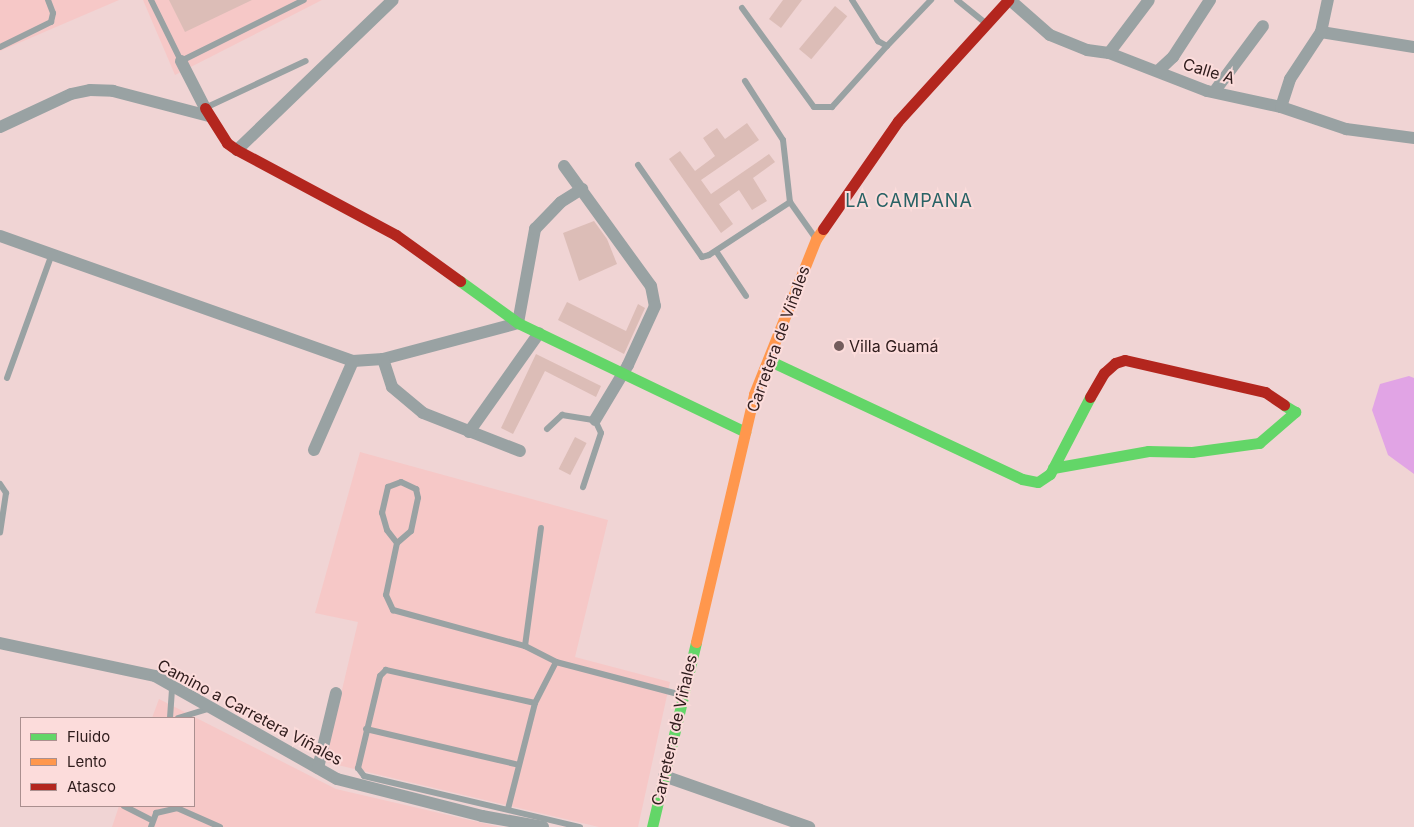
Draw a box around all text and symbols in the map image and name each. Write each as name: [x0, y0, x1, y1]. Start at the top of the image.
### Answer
street label: Calle A: [1181, 54, 1237, 88]
district label: LA CAMPANA: [844, 190, 974, 212]
street label: Carretera de Viñales: [743, 263, 813, 415]
place label: Villa Guamá: [849, 336, 939, 356]
marker: Villa Guamá: [833, 340, 845, 352]
street label: Carretera de Viñales: [647, 653, 701, 807]
street label: Camino a Carretera Viñales: [154, 655, 346, 769]
legend: [20, 717, 195, 807]
text: Fluido: [67, 727, 110, 746]
text: Lento: [67, 752, 107, 771]
text: Atasco: [67, 777, 116, 796]

